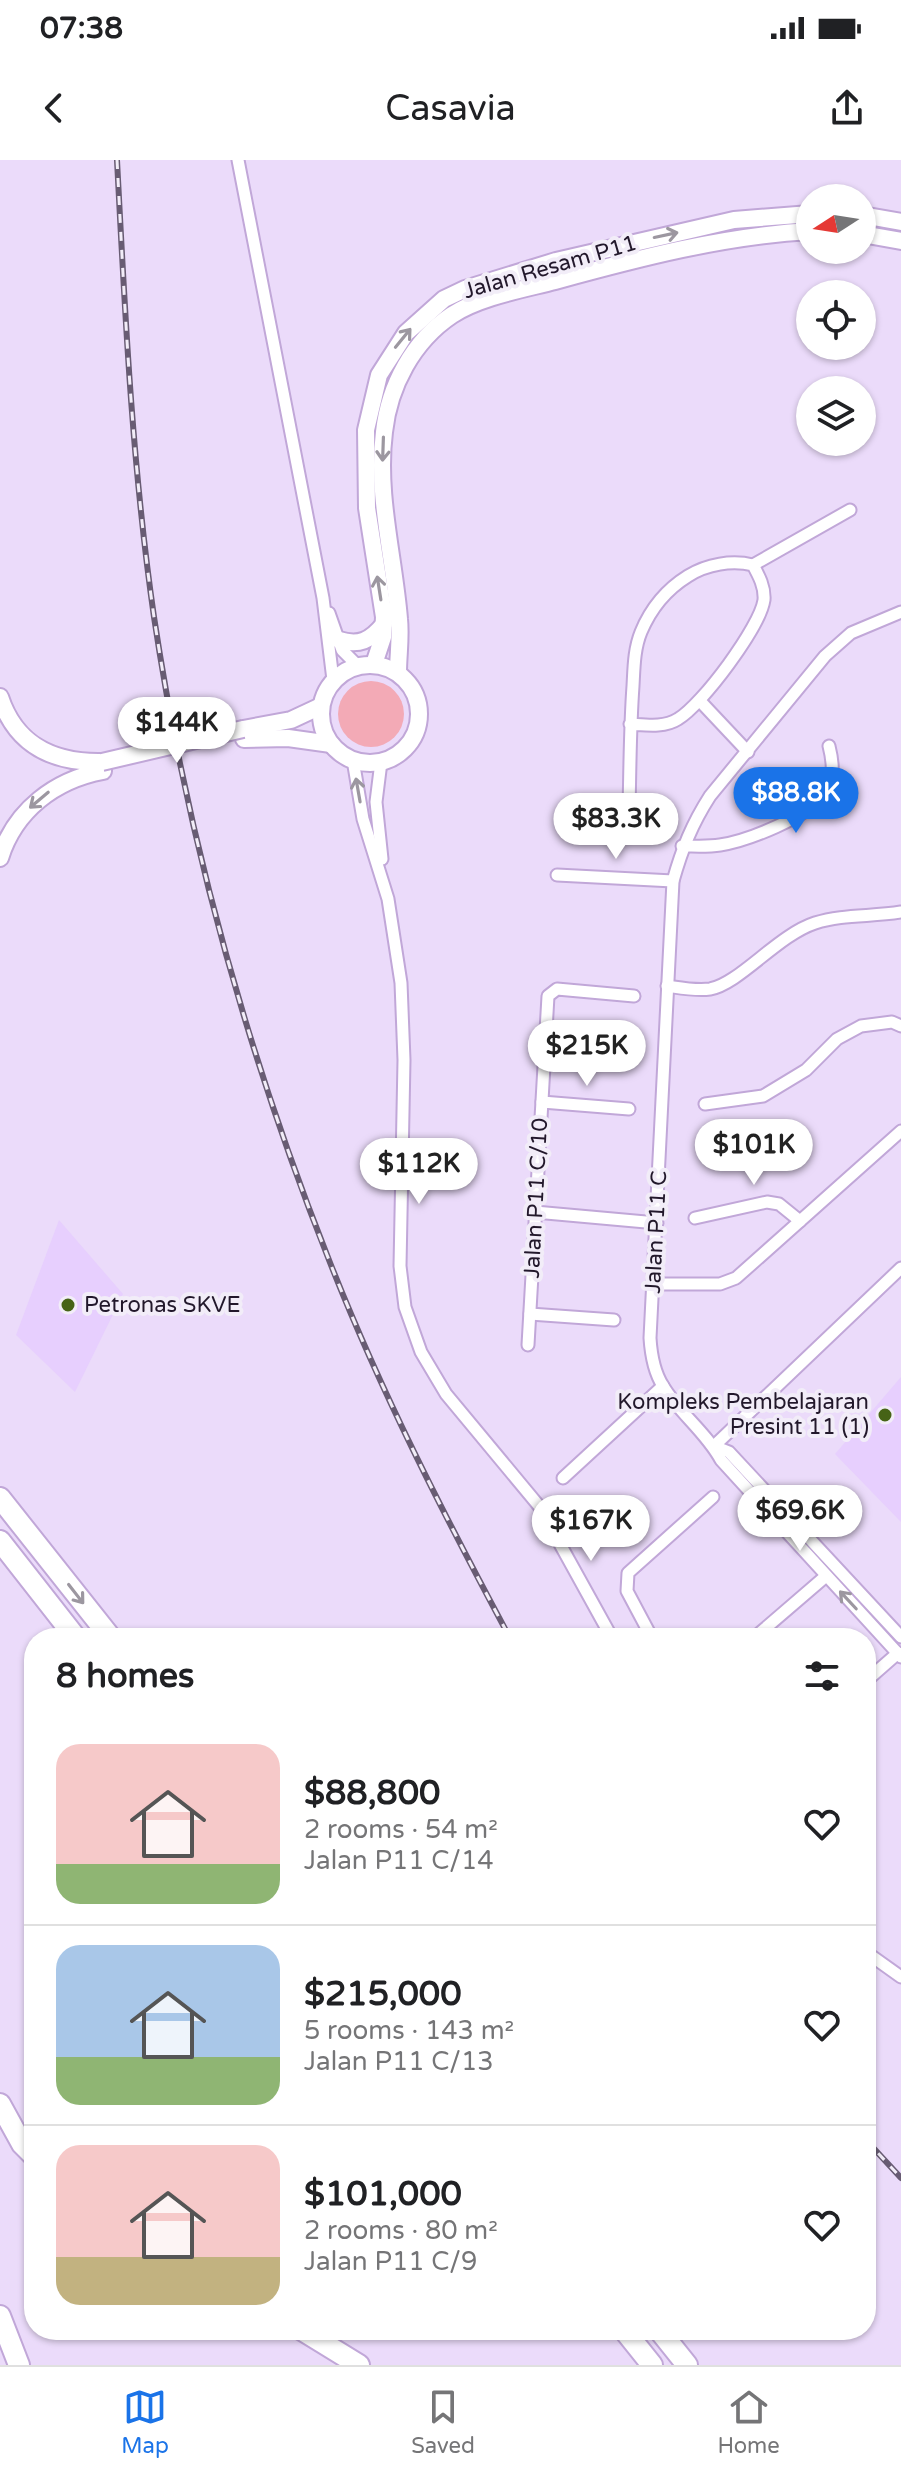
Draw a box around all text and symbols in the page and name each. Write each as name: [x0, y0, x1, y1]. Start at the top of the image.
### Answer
text: 07:38: [40, 10, 123, 47]
icon: back: [32, 86, 76, 130]
icon: share: [825, 86, 869, 130]
text: Casavia: [385, 87, 516, 130]
north arrow: [796, 184, 876, 264]
map controls: [796, 184, 876, 456]
one-way arrow: [653, 227, 678, 242]
street label: Jalan Resam P11: [460, 230, 640, 304]
button: locate: [796, 280, 876, 360]
one-way arrow: [395, 328, 412, 349]
button: layers: [796, 376, 876, 456]
one-way arrow: [375, 435, 391, 462]
one-way arrow: [371, 576, 386, 601]
pin: $144K: [121, 697, 233, 765]
text: $144K: [136, 707, 218, 738]
pin: $88.8K: [731, 767, 861, 835]
one-way arrow: [350, 777, 365, 803]
text: $88.8K: [751, 777, 841, 808]
one-way arrow: [30, 791, 50, 809]
pin: $83.3K: [551, 793, 681, 861]
text: $83.3K: [571, 803, 661, 834]
pin: $215K: [531, 1020, 643, 1088]
text: $215K: [546, 1030, 628, 1061]
street label: Jalan P11 C/10: [519, 1117, 553, 1279]
pin: $101K: [698, 1119, 810, 1187]
text: $101K: [713, 1129, 795, 1160]
pin: $112K: [363, 1138, 475, 1206]
text: $112K: [378, 1148, 460, 1179]
street label: Jalan P11 C: [640, 1170, 672, 1294]
place label: Petronas SKVE: [84, 1292, 240, 1318]
marker: Petronas SKVE: [59, 1296, 77, 1314]
place label: Kompleks Pembelajaran Presint 11 (1): [617, 1389, 869, 1440]
marker: Kompleks Pembelajaran Presint 11 (1): [876, 1406, 894, 1424]
pin: $69.6K: [735, 1485, 865, 1553]
pin: $167K: [535, 1495, 647, 1563]
text: $69.6K: [755, 1495, 845, 1526]
text: $167K: [550, 1505, 632, 1536]
one-way arrow: [68, 1583, 85, 1604]
one-way arrow: [839, 1590, 857, 1610]
icon: filters: [800, 1654, 844, 1698]
text: 8 homes: [56, 1656, 194, 1697]
text: $88,800: [304, 1773, 440, 1814]
icon: home: [120, 1776, 216, 1872]
icon: heart: [800, 1802, 844, 1846]
text: 2 rooms · 54 m²: [304, 1814, 498, 1845]
text: Jalan P11 C/14: [304, 1845, 494, 1876]
text: $215,000: [304, 1974, 462, 2015]
icon: home: [120, 1977, 216, 2073]
icon: heart: [800, 2003, 844, 2047]
text: 5 rooms · 143 m²: [304, 2015, 514, 2046]
text: Jalan P11 C/13: [304, 2046, 494, 2077]
text: $101,000: [304, 2174, 462, 2215]
icon: home: [120, 2177, 216, 2273]
icon: heart: [800, 2203, 844, 2247]
text: 2 rooms · 80 m²: [304, 2215, 498, 2246]
text: Jalan P11 C/9: [304, 2246, 477, 2277]
tab: Map: [121, 2385, 169, 2459]
tab: Saved: [411, 2385, 475, 2459]
tab: Home: [717, 2385, 780, 2459]

